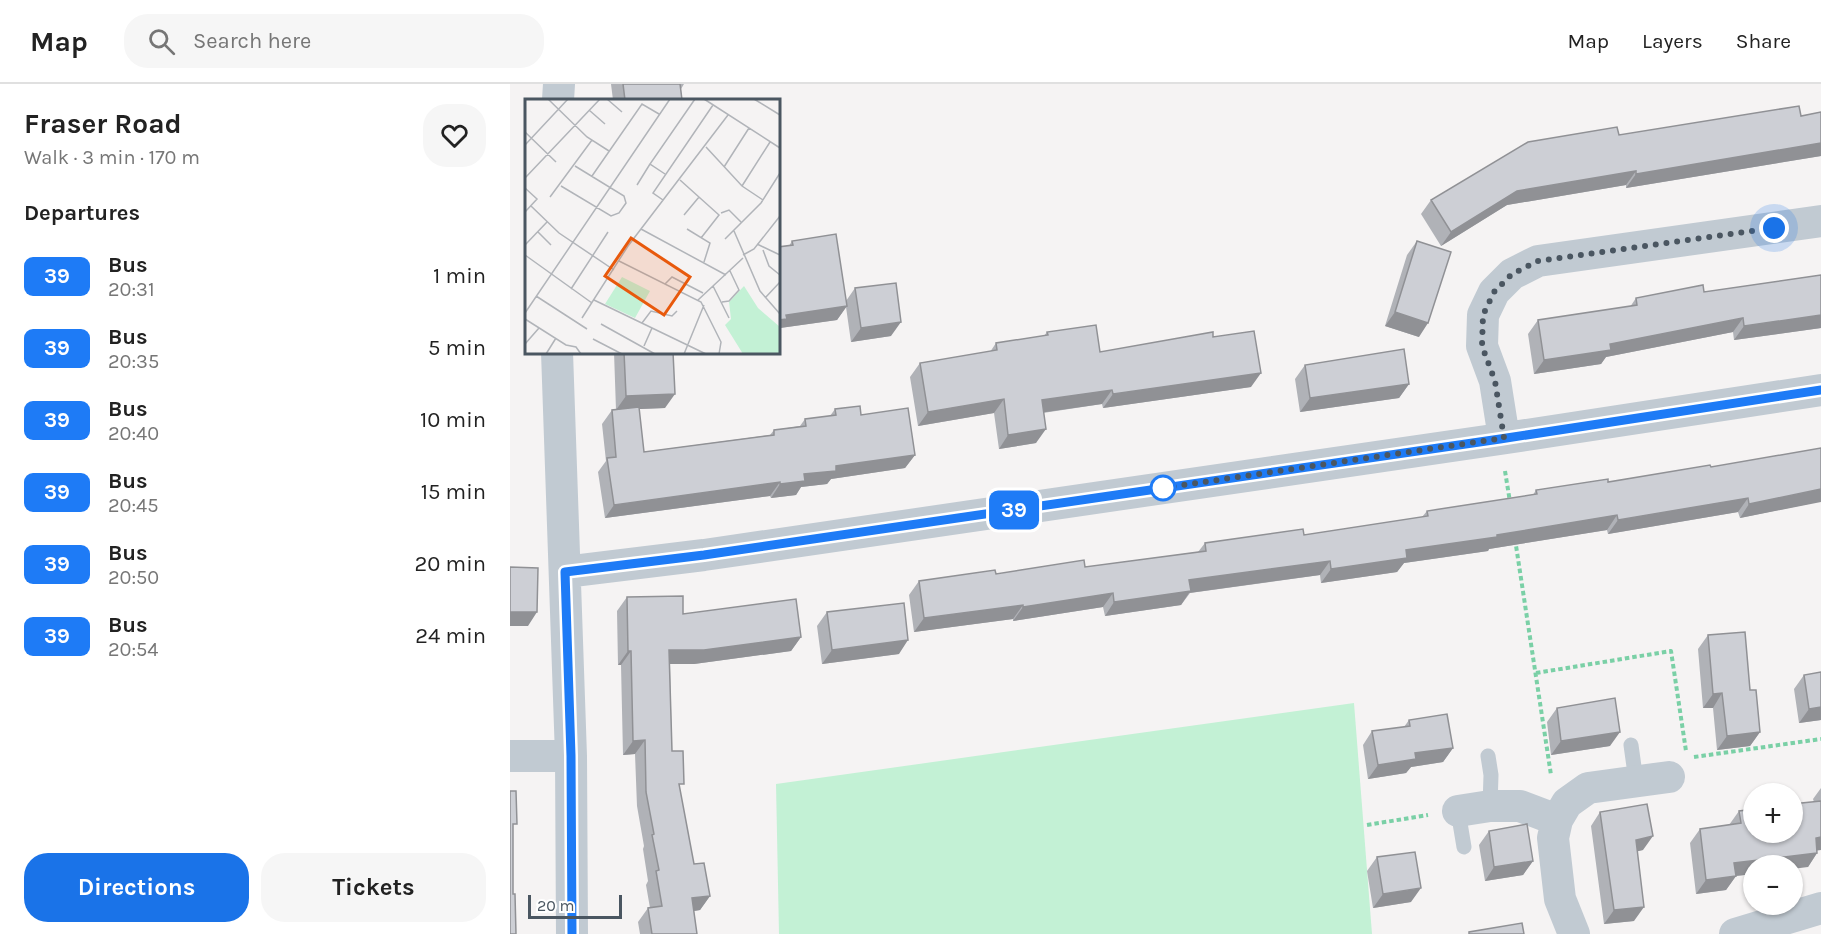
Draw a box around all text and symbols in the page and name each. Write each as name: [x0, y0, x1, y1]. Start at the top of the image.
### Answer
search box: [124, 14, 544, 68]
text: Map: [30, 25, 88, 58]
icon: search: [145, 25, 178, 58]
text: Search here: [193, 28, 311, 54]
text: Map: [1567, 29, 1609, 53]
text: Layers: [1642, 29, 1703, 53]
text: Share: [1736, 29, 1791, 53]
inset map: [525, 99, 780, 354]
button: heart: [423, 104, 486, 167]
text: Fraser Road: [24, 107, 182, 140]
text: Walk · 3 min · 170 m: [24, 146, 200, 169]
text: Departures: [24, 200, 140, 226]
your location: [1759, 213, 1789, 243]
text: Bus: [108, 252, 148, 278]
text: 1 min: [433, 263, 486, 289]
text: 39: [44, 264, 70, 288]
text: 20:31: [108, 278, 155, 301]
text: Bus: [108, 324, 148, 350]
text: 5 min: [428, 335, 486, 361]
text: 39: [44, 336, 70, 360]
text: 20:35: [108, 350, 159, 373]
text: Bus: [108, 396, 148, 422]
text: 10 min: [420, 407, 486, 433]
text: 39: [44, 408, 70, 432]
text: 20:40: [108, 422, 159, 445]
text: Bus: [108, 468, 148, 494]
unlabelled marker: [1150, 475, 1176, 501]
text: 15 min: [421, 479, 486, 505]
text: 39: [44, 480, 70, 504]
line badge: 39: [987, 490, 1041, 530]
text: 20:45: [108, 494, 159, 517]
text: 39: [1001, 498, 1027, 522]
text: Bus: [108, 540, 148, 566]
text: 20 min: [415, 551, 486, 577]
text: 39: [44, 552, 70, 576]
text: 20:50: [108, 566, 159, 589]
text: Bus: [108, 612, 148, 638]
text: 24 min: [415, 623, 486, 649]
text: 39: [44, 624, 70, 648]
text: 20:54: [108, 638, 159, 661]
map controls: [1743, 783, 1803, 915]
button: +: [1743, 783, 1803, 843]
button: Directions: [24, 853, 249, 922]
button: Tickets: [261, 853, 486, 922]
button: −: [1743, 855, 1803, 915]
scale bar: [528, 892, 622, 920]
text: 20 m: [537, 896, 575, 915]

